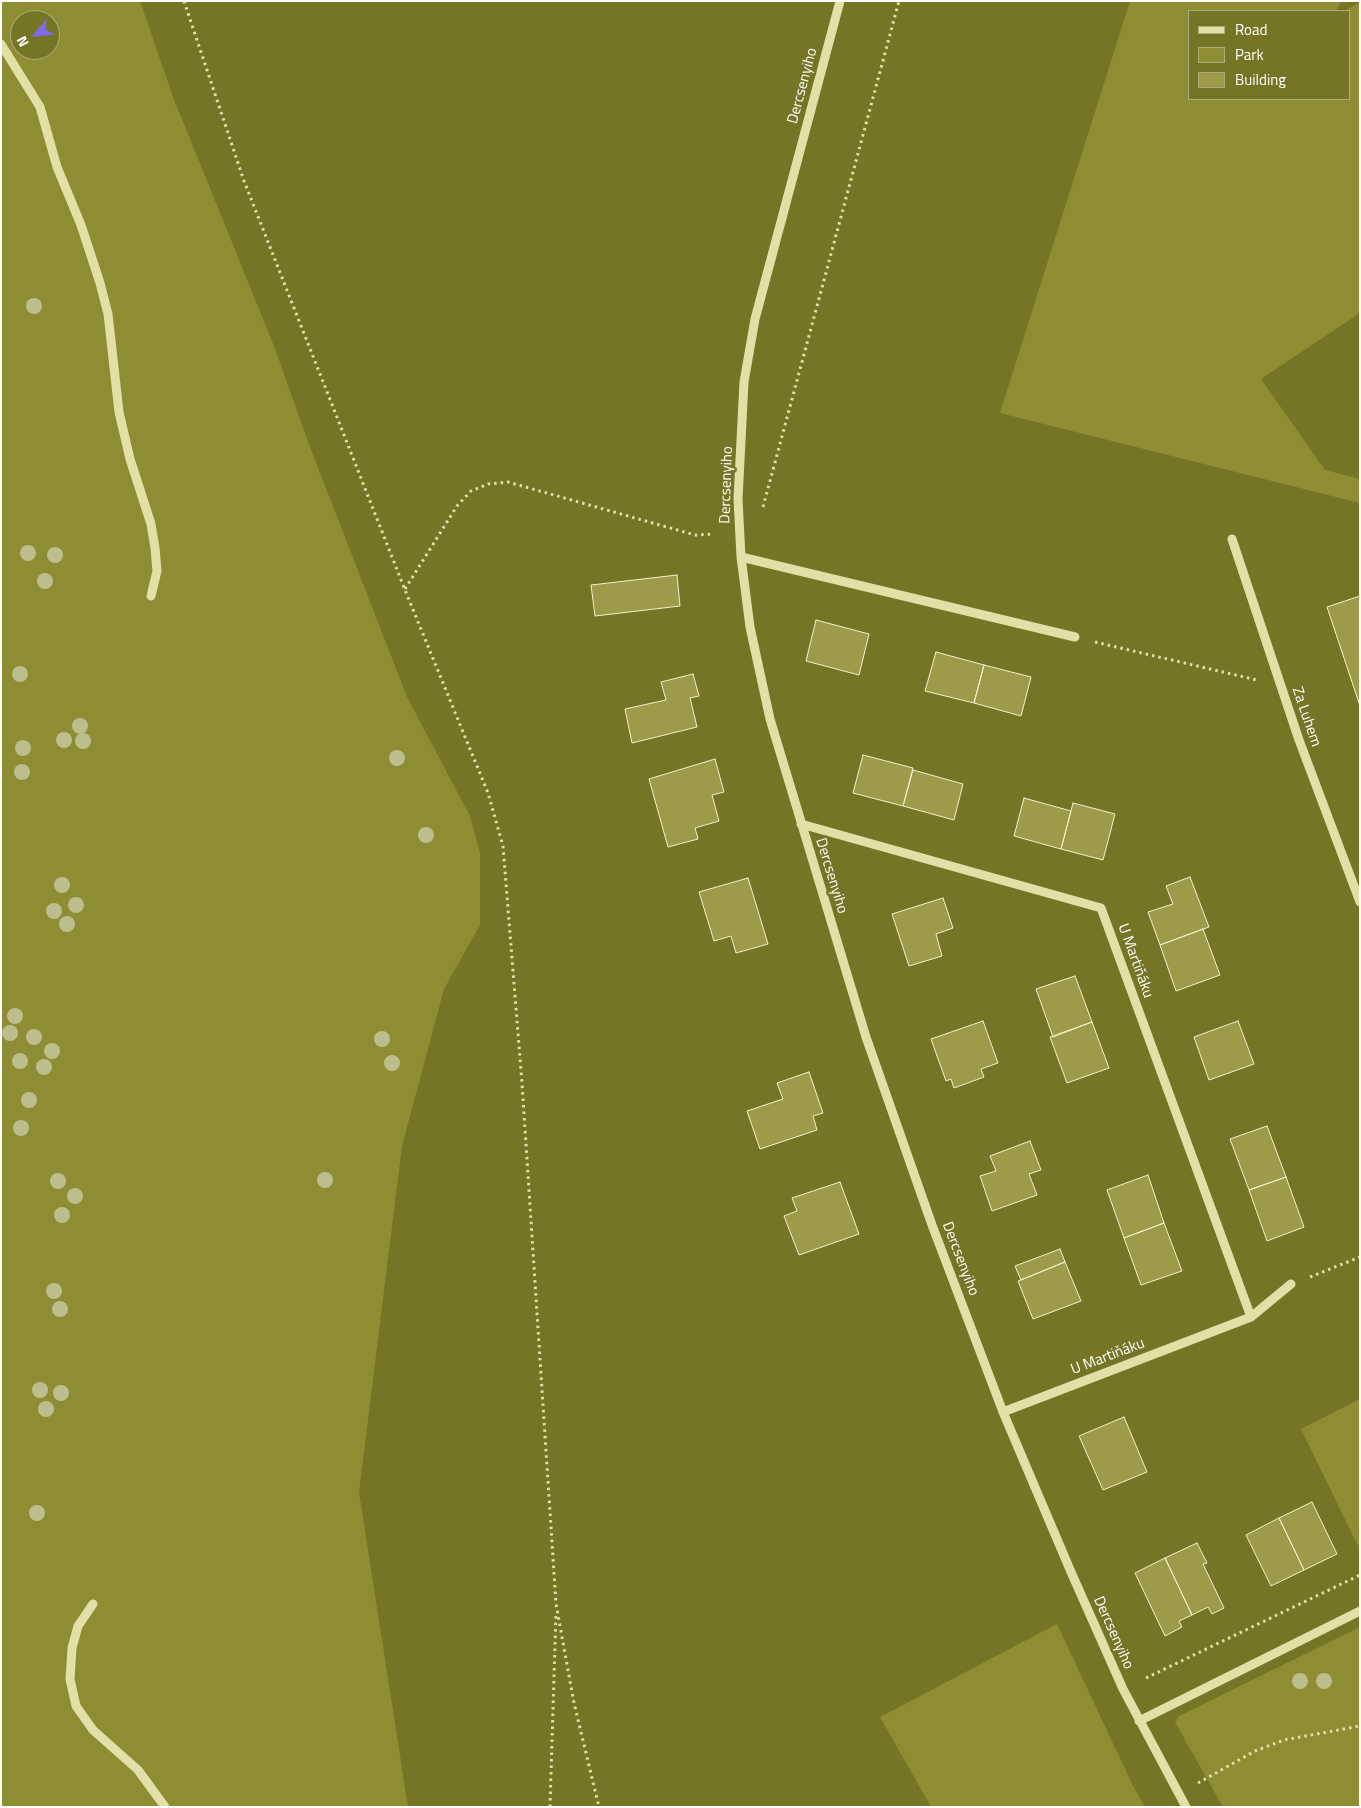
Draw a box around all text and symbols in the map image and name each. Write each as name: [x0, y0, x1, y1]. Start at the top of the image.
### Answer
north arrow: [10, 10, 60, 60]
legend: [1188, 10, 1351, 100]
text: Road: [1235, 18, 1267, 41]
text: N: [11, 33, 34, 51]
text: Park: [1235, 43, 1264, 66]
street label: Dercsenyiho: [784, 46, 822, 126]
text: Building: [1235, 68, 1286, 91]
street label: Dercsenyiho: [717, 446, 737, 524]
street label: Za Luhem: [1287, 685, 1325, 749]
street label: Dercsenyiho: [811, 836, 851, 916]
street label: U Martiňáku: [1113, 921, 1157, 1001]
street label: Dercsenyiho: [938, 1219, 982, 1299]
street label: U Martiňáku: [1069, 1335, 1147, 1379]
street label: Dercsenyiho: [1089, 1594, 1137, 1672]

